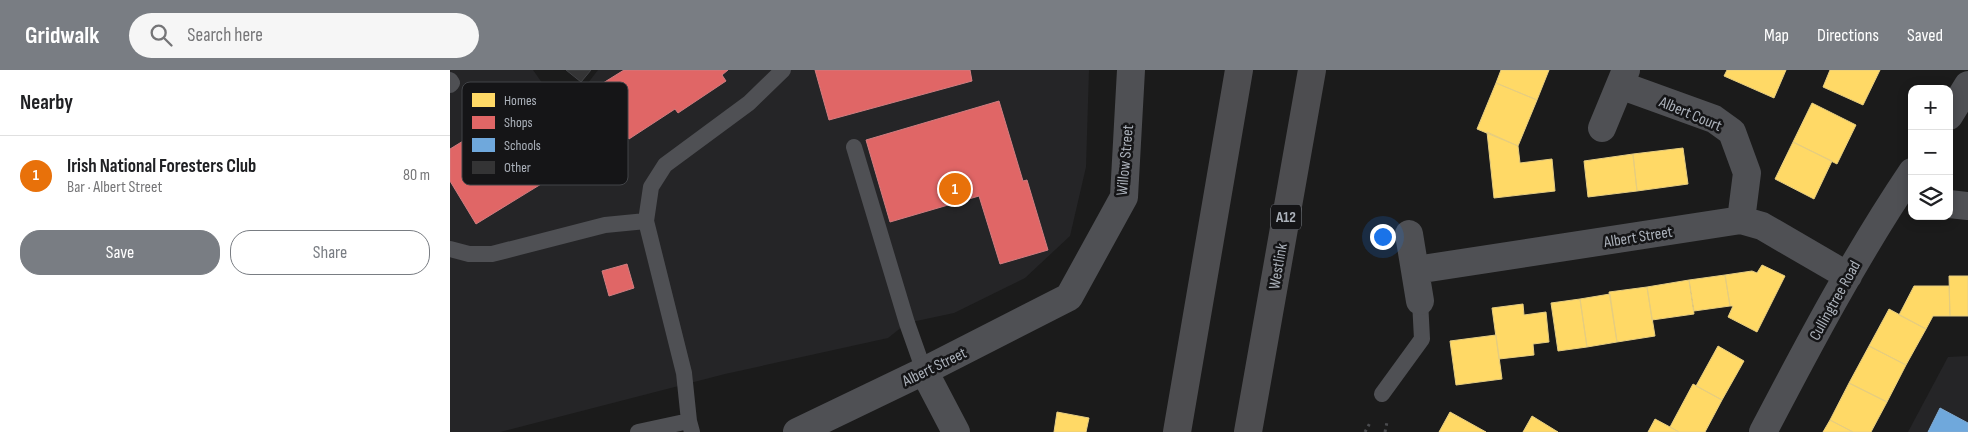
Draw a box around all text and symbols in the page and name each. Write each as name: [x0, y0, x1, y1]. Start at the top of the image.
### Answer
search box: [129, 13, 479, 58]
text: Gridwalk: [25, 21, 99, 50]
icon: search: [147, 21, 175, 49]
text: Search here: [187, 24, 263, 47]
text: Map: [1764, 25, 1789, 46]
text: Directions: [1817, 25, 1879, 46]
text: Saved: [1907, 25, 1943, 46]
legend: [462, 82, 628, 185]
map controls: [1908, 85, 1953, 220]
button: +: [1908, 85, 1953, 130]
text: Nearby: [20, 90, 73, 115]
text: Homes: [504, 92, 537, 109]
street label: Albert Court: [1655, 92, 1725, 136]
text: Shops: [504, 114, 533, 131]
street label: Willow Street: [1113, 124, 1138, 196]
button: −: [1908, 130, 1953, 175]
text: Schools: [504, 137, 541, 154]
text: Irish National Foresters Club: [67, 155, 256, 178]
text: Other: [504, 159, 531, 176]
text: 1: [33, 166, 39, 185]
text: 80 m: [403, 166, 430, 185]
pin: 1: [939, 170, 971, 208]
button: layers: [1908, 175, 1953, 220]
text: Bar · Albert Street: [67, 178, 162, 197]
road number: A12: [1271, 204, 1301, 230]
street label: Albert Street: [1602, 223, 1674, 252]
your location: [1370, 224, 1396, 250]
button: Save: [20, 230, 220, 275]
button: Share: [230, 230, 430, 275]
street label: Westlink: [1265, 242, 1292, 291]
street label: Cullingtree Road: [1806, 258, 1865, 344]
street label: Albert Street: [899, 344, 970, 391]

